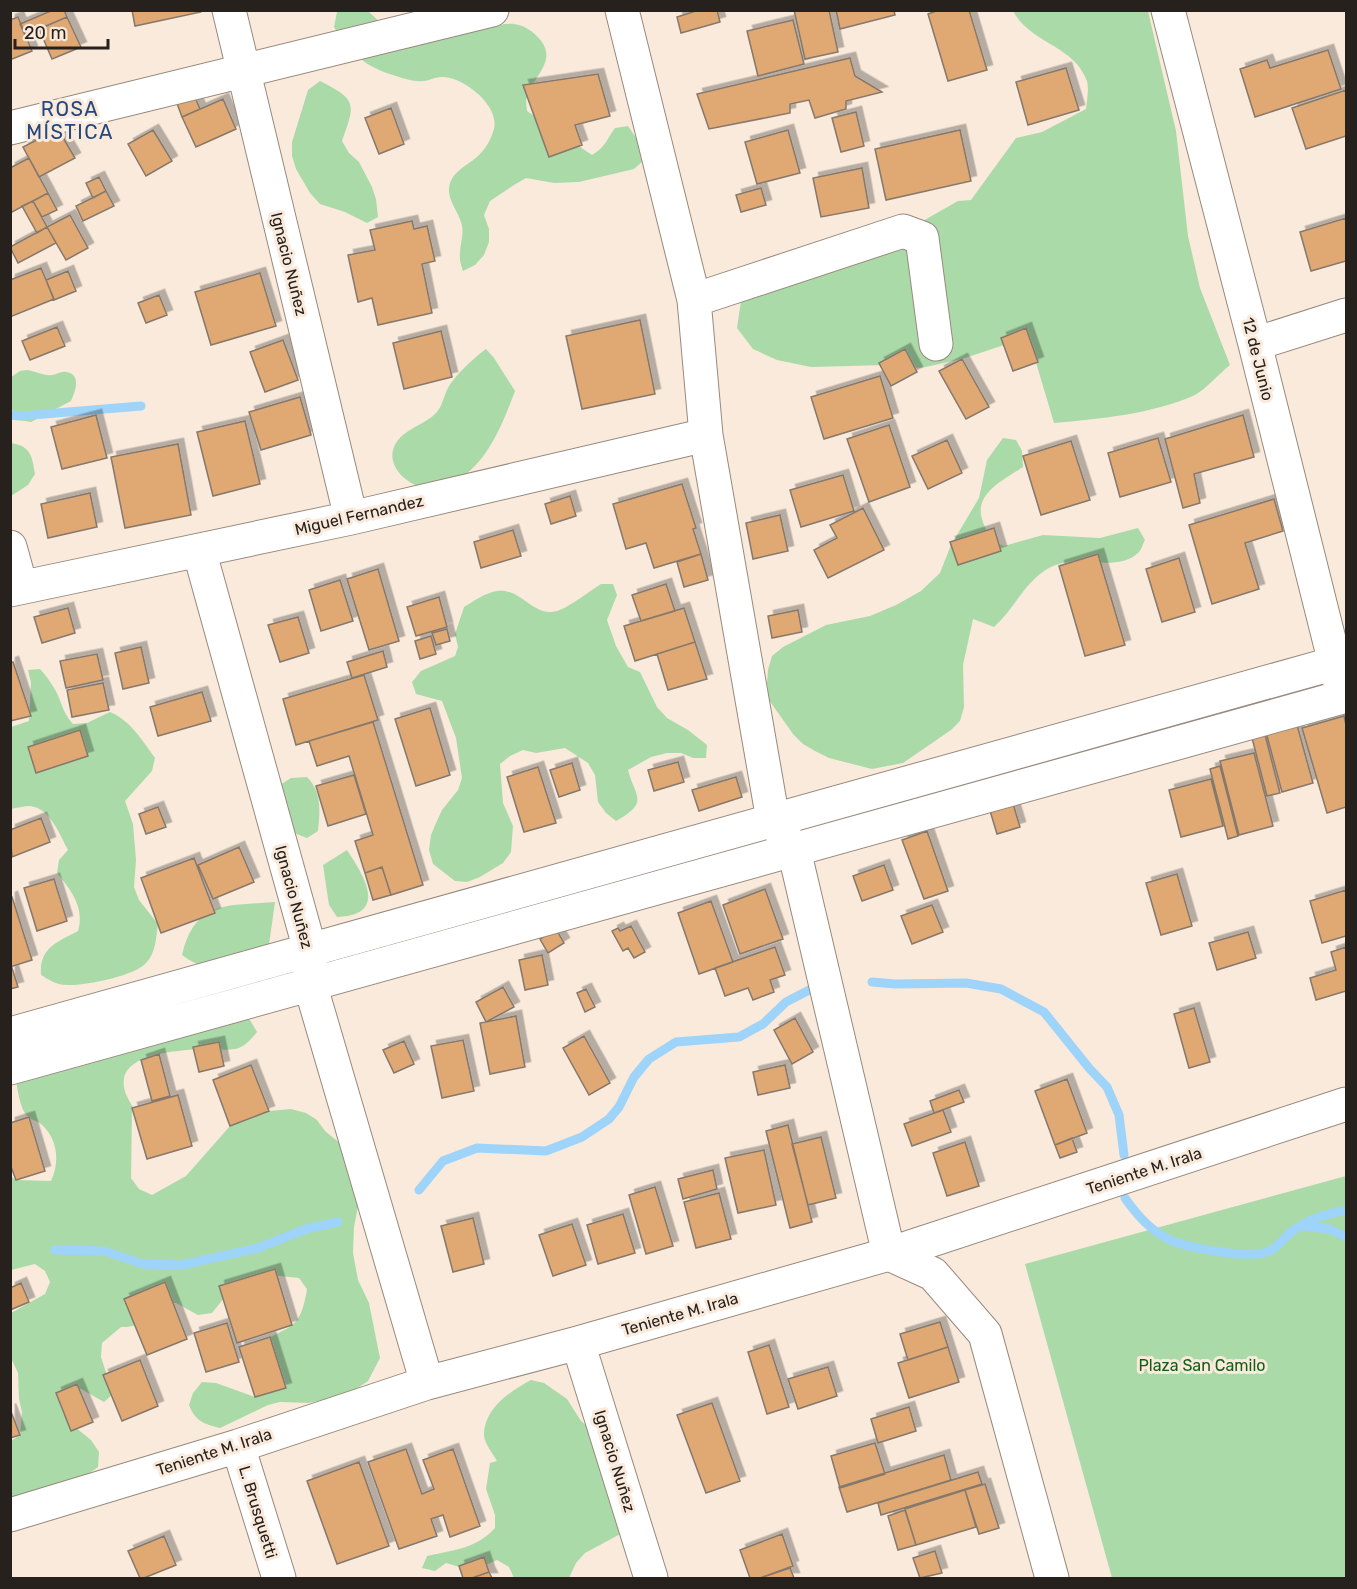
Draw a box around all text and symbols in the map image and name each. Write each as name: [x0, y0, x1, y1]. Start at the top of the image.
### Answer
scale bar: [15, 12, 108, 50]
text: 20 m: [24, 22, 66, 44]
district label: ROSA MÍSTICA: [26, 97, 114, 144]
street label: Ignacio Nuñez: [267, 210, 311, 318]
street label: 12 de Junio: [1238, 315, 1278, 403]
street label: Miguel Fernandez: [293, 491, 425, 539]
street label: Ignacio Nuñez: [271, 843, 317, 951]
street label: Teniente M. Irala: [1084, 1143, 1204, 1199]
street label: Teniente M. Irala: [620, 1288, 740, 1340]
park label: Plaza San Camilo: [1139, 1356, 1265, 1375]
street label: Ignacio Nuñez: [590, 1408, 640, 1514]
street label: Teniente M. Irala: [154, 1424, 274, 1480]
street label: L. Brusquetti: [235, 1463, 281, 1561]

